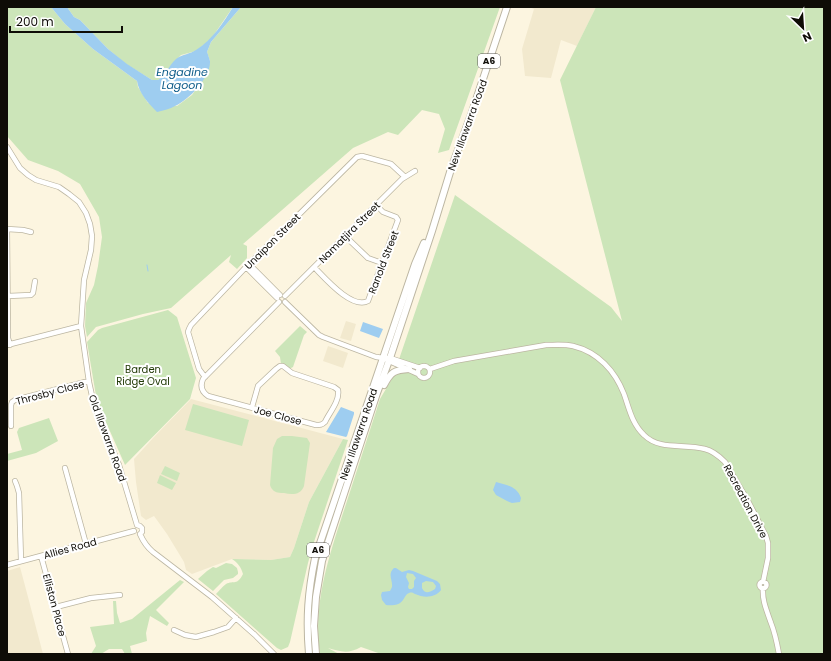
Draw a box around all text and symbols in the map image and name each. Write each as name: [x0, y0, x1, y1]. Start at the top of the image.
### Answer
scale bar: [10, 8, 122, 34]
north arrow: [783, 8, 823, 48]
text: 200 m: [16, 13, 54, 30]
text: N: [800, 28, 814, 46]
road number: A6: [478, 54, 500, 68]
water label: Engadine Lagoon: [156, 64, 208, 93]
street label: New Illawarra Road: [444, 77, 491, 173]
street label: Namatjira Street: [315, 198, 384, 267]
street label: Unaipon Street: [241, 210, 304, 273]
street label: Ranold Street: [364, 228, 403, 296]
park label: Barden Ridge Oval: [116, 362, 170, 389]
street label: Throsby Close: [14, 376, 86, 409]
street label: New Illawarra Road: [336, 386, 381, 482]
street label: Old Illawarra Road: [85, 392, 130, 484]
street label: Joe Close: [252, 402, 303, 429]
street label: Recreation Drive: [720, 462, 771, 541]
street label: Allies Road: [42, 534, 98, 563]
road number: A6: [307, 543, 329, 557]
street label: Elliston Place: [39, 572, 70, 638]

